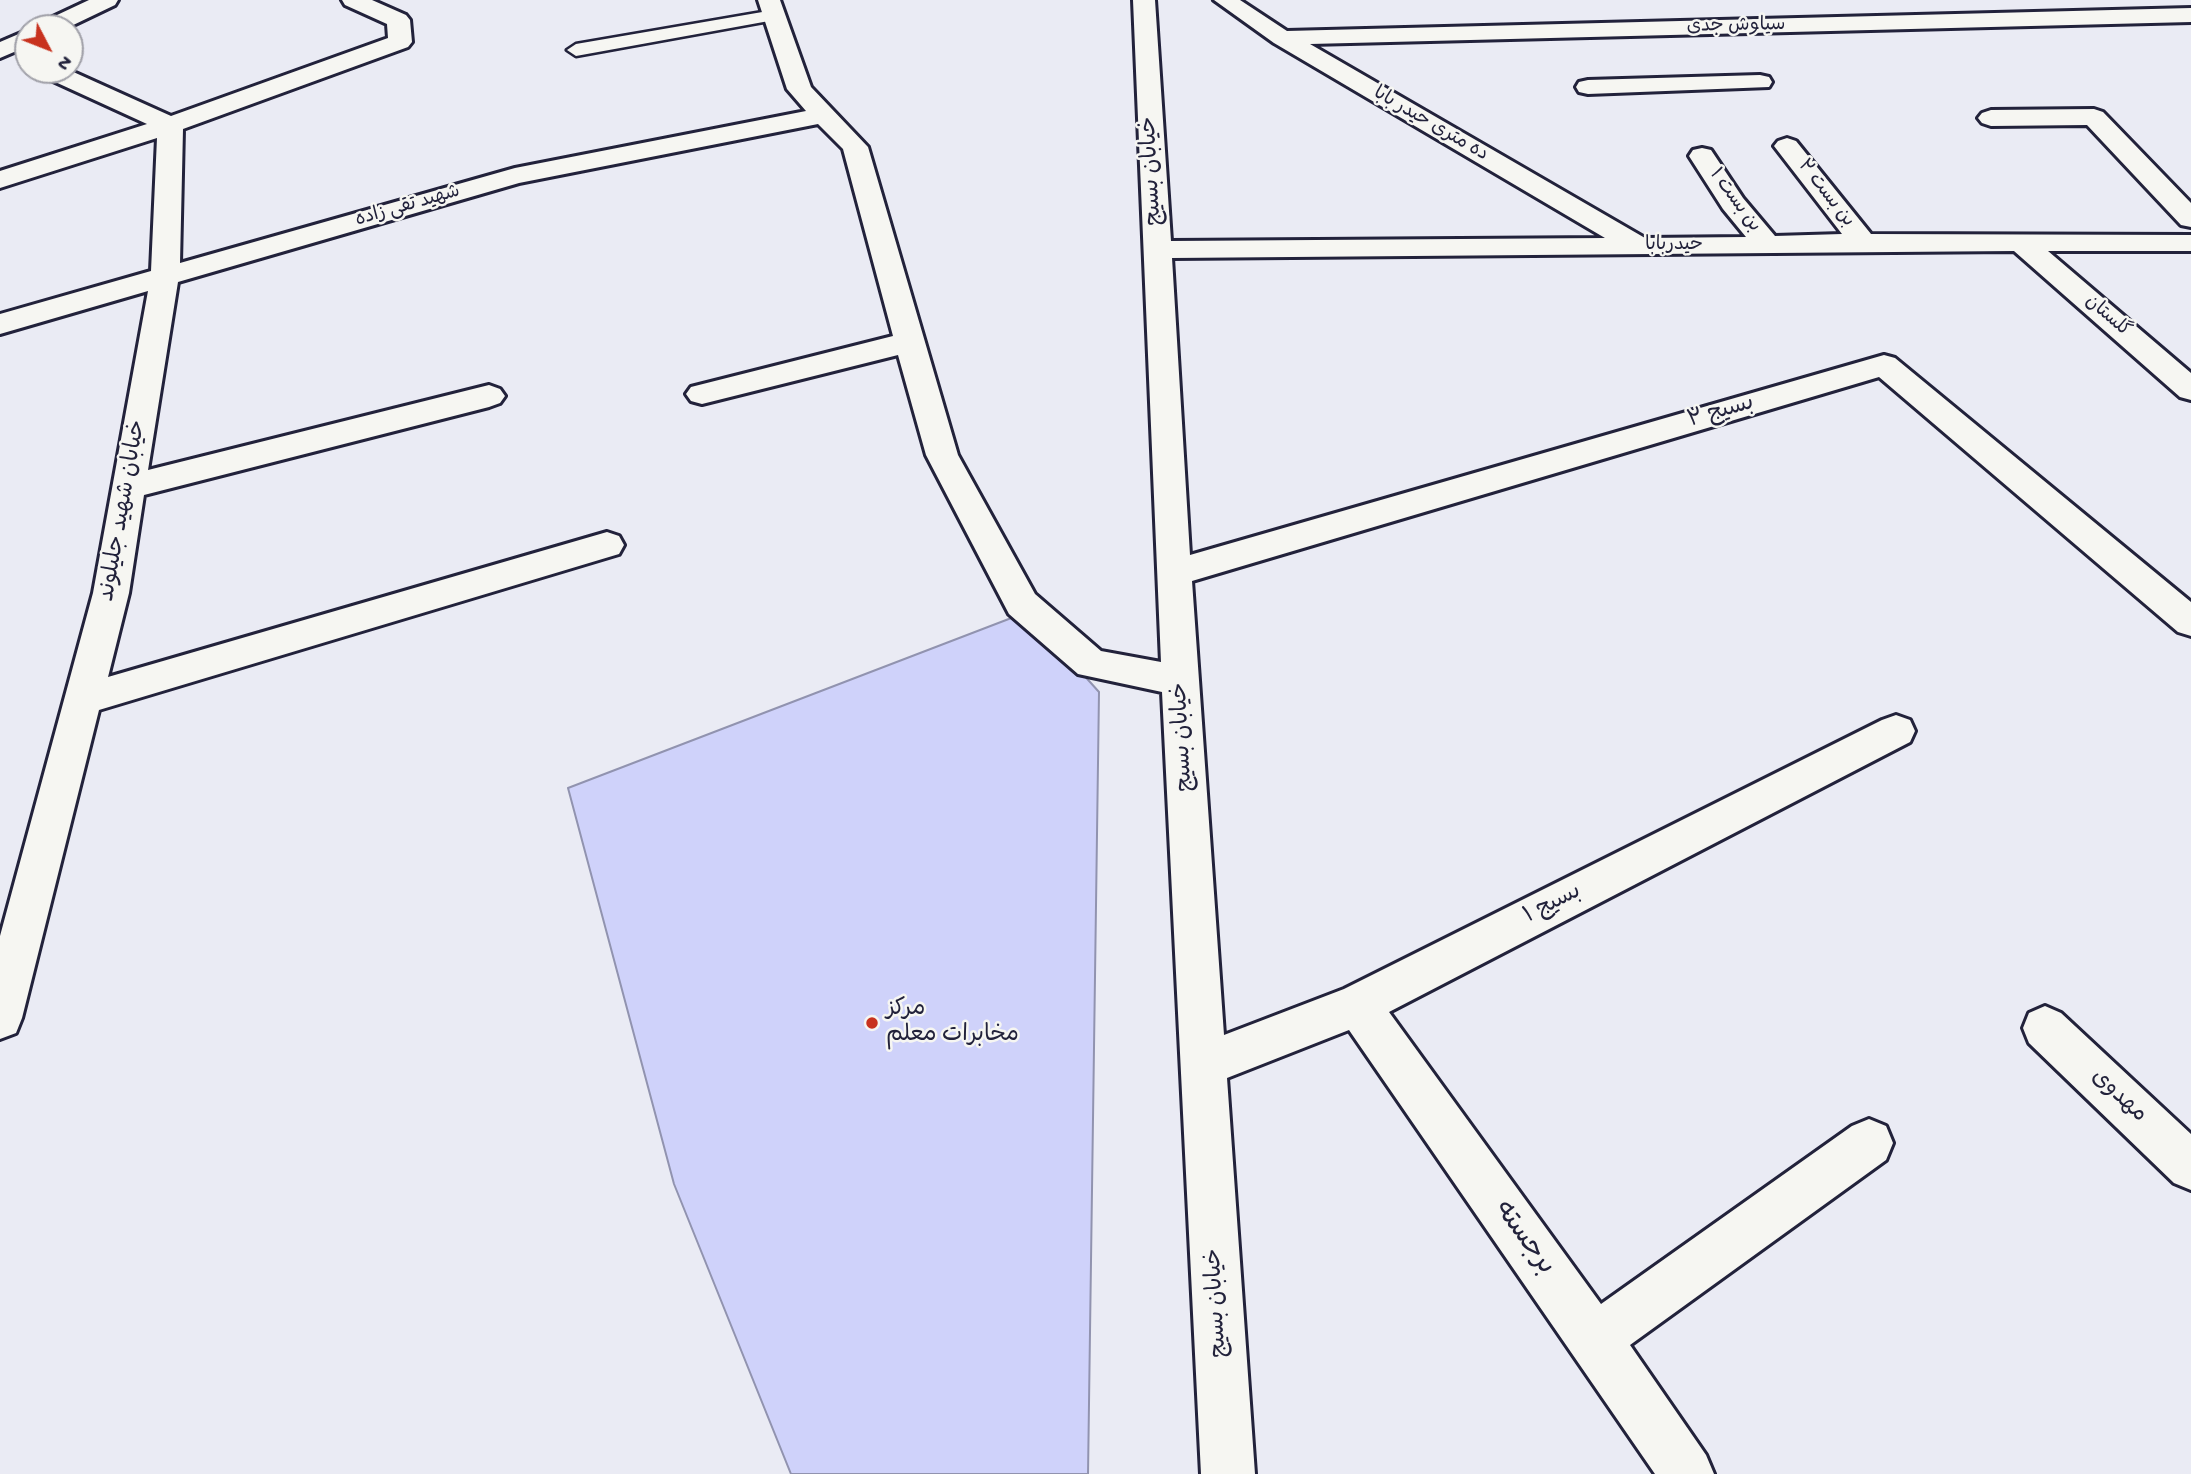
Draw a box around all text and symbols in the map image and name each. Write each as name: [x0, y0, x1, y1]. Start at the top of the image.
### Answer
north arrow: [14, 14, 84, 84]
street label: سیاوش جدی: [1686, 15, 1786, 39]
text: N: [51, 50, 76, 74]
street label: ده متری حیدر بابا: [1368, 83, 1492, 167]
street label: خیابان بسیج: [1136, 116, 1170, 226]
street label: بن بست ۲: [1792, 156, 1858, 232]
street label: بن بست ۱: [1703, 165, 1765, 237]
street label: شهید تقی زاده: [353, 181, 463, 233]
street label: حیدربابا: [1645, 235, 1703, 257]
street label: گلستان: [2079, 291, 2135, 343]
street label: بسیج ۲: [1685, 390, 1757, 436]
street label: خیابان شهید جلیلوند: [94, 418, 154, 604]
street label: خیابان بسیج: [1167, 682, 1201, 792]
street label: بسیج ۱: [1520, 879, 1586, 931]
place label: مرکز مخابرات معلم: [886, 996, 1019, 1050]
marker: مرکز مخابرات معلم: [864, 1015, 880, 1031]
street label: مهدوی: [2084, 1064, 2152, 1130]
street label: برجسته: [1485, 1195, 1561, 1283]
street label: خیابان بسیج: [1201, 1248, 1235, 1358]

